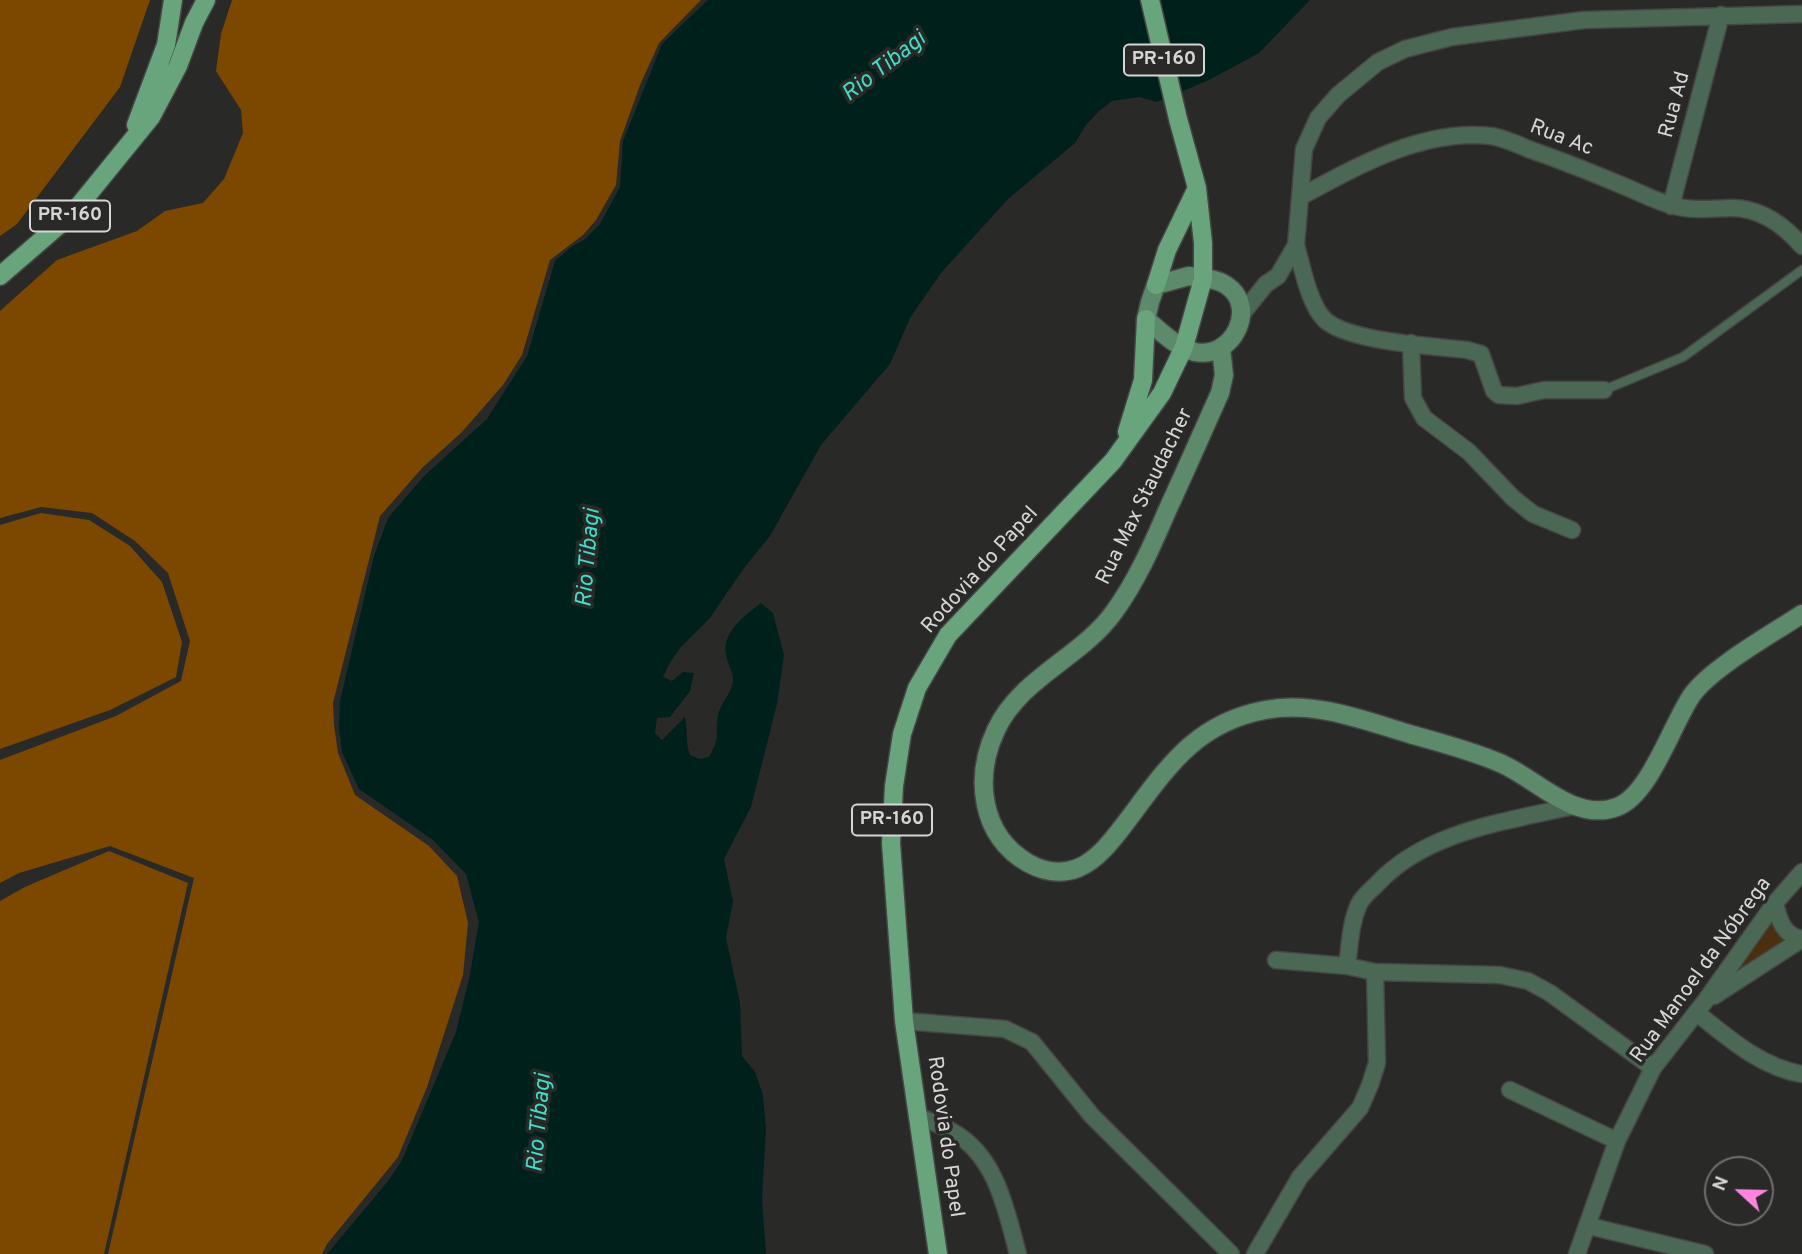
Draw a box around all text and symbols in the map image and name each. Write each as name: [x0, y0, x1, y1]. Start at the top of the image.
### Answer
water label: Rio Tibagi: [838, 27, 932, 109]
road number: PR-160: [1124, 44, 1204, 76]
street label: Rua Ad: [1655, 69, 1697, 141]
street label: Rua Ac: [1526, 115, 1596, 163]
road number: PR-160: [30, 200, 110, 232]
street label: Rua Max Staudacher: [1092, 405, 1200, 589]
street label: Rodovia do Papel: [917, 502, 1045, 640]
water label: Rio Tibagi: [572, 508, 608, 608]
road number: PR-160: [852, 804, 932, 835]
street label: Rua Manoel da Nóbrega: [1626, 873, 1778, 1069]
street label: Rodovia do Papel: [920, 1055, 968, 1219]
water label: Rio Tibagi: [523, 1073, 559, 1173]
north arrow: [1704, 1156, 1774, 1226]
text: N: [1708, 1173, 1735, 1195]

